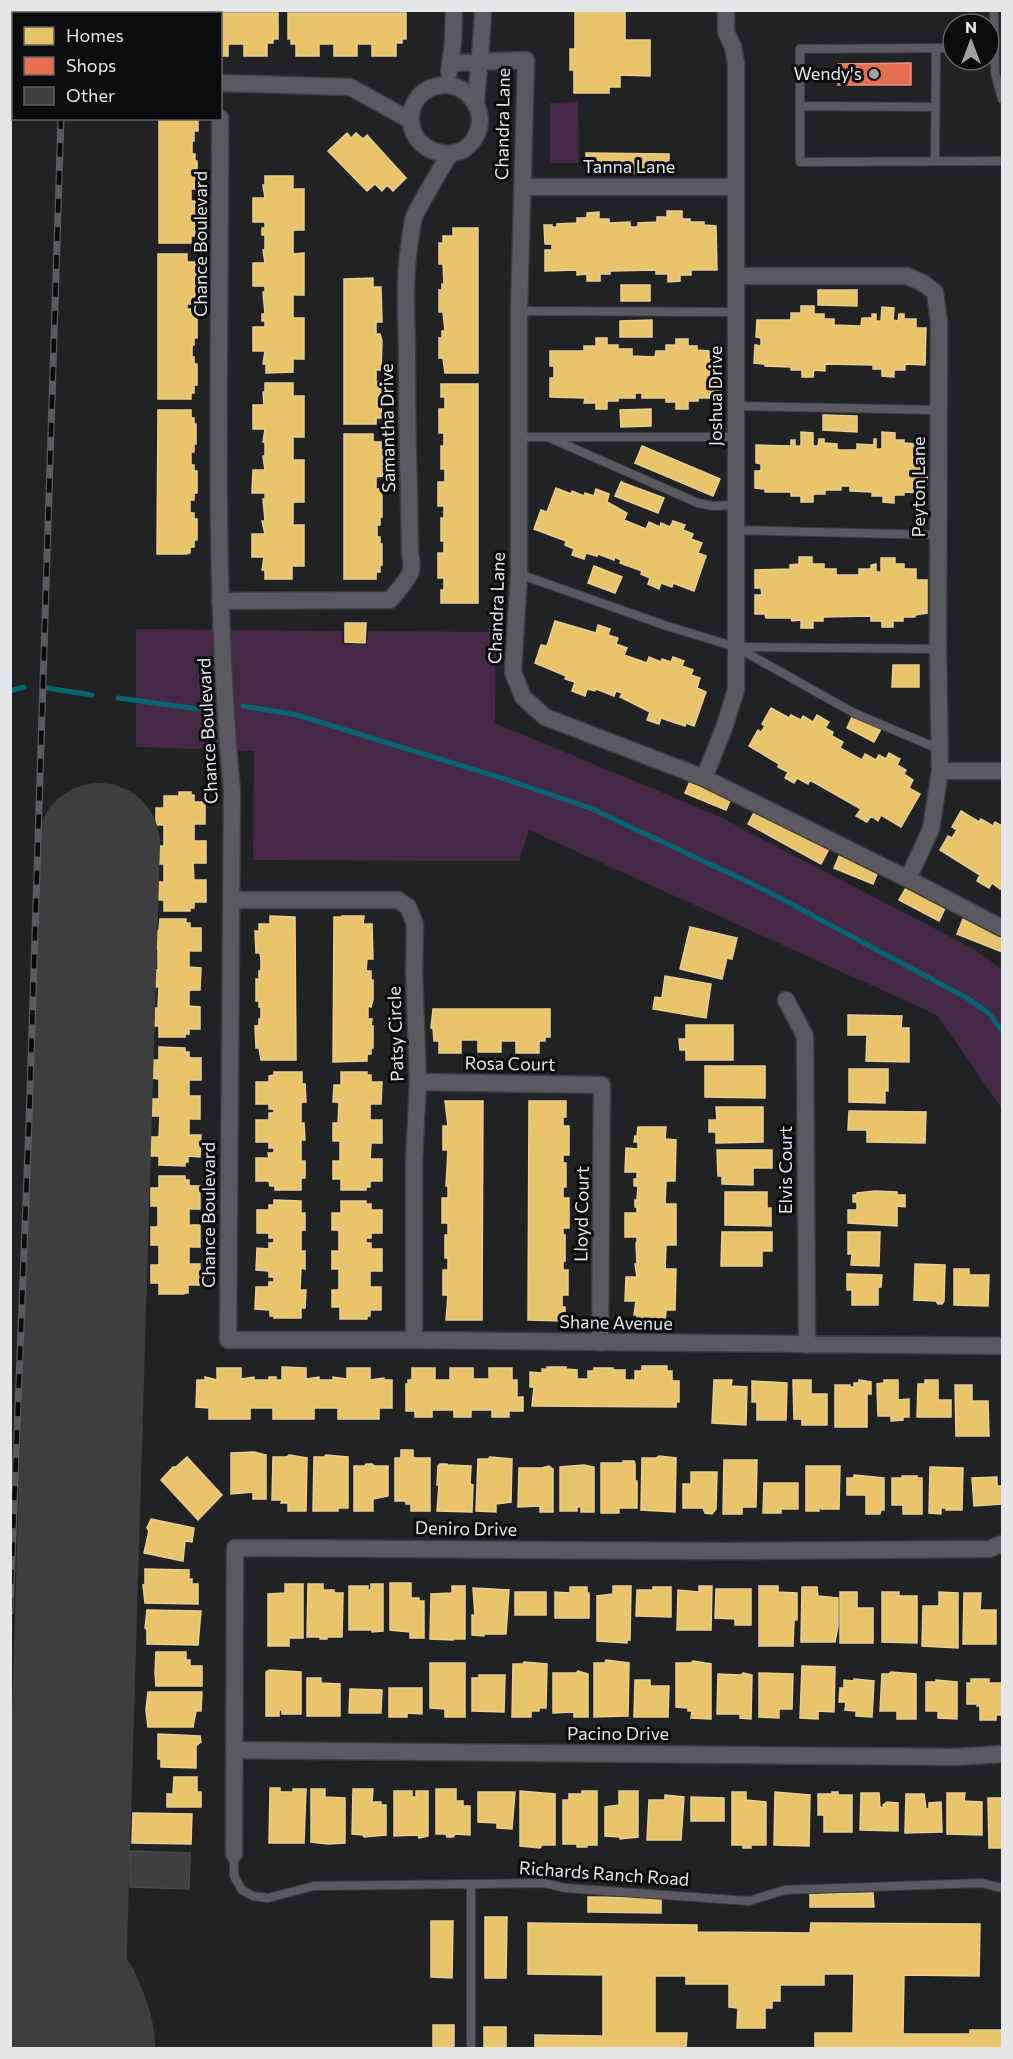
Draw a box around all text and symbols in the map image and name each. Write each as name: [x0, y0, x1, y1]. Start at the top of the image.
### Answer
legend: [12, 12, 222, 120]
north arrow: [941, 12, 1001, 72]
text: N: [965, 17, 977, 36]
text: Homes: [66, 24, 124, 46]
text: Shops: [66, 54, 116, 76]
place label: Wendy's: [794, 62, 862, 84]
marker: Wendy's: [867, 67, 881, 81]
street label: Chandra Lane: [490, 68, 514, 180]
text: Other: [66, 84, 115, 106]
street label: Tanna Lane: [583, 155, 675, 177]
street label: Chance Boulevard: [189, 171, 211, 317]
street label: Joshua Drive: [704, 346, 726, 446]
street label: Samantha Drive: [375, 363, 399, 493]
street label: Peyton Lane: [907, 437, 929, 537]
street label: Chandra Lane: [483, 552, 509, 664]
street label: Chance Boulevard: [192, 657, 222, 805]
street label: Patsy Circle: [382, 986, 408, 1082]
street label: Rosa Court: [464, 1051, 556, 1075]
street label: Elvis Court: [774, 1126, 796, 1214]
street label: Chance Boulevard: [197, 1142, 219, 1288]
street label: Lloyd Court: [569, 1166, 593, 1262]
street label: Shane Avenue: [559, 1310, 673, 1334]
street label: Deniro Drive: [415, 1516, 517, 1540]
street label: Pacino Drive: [567, 1722, 669, 1744]
street label: Richards Ranch Road: [518, 1856, 690, 1890]

